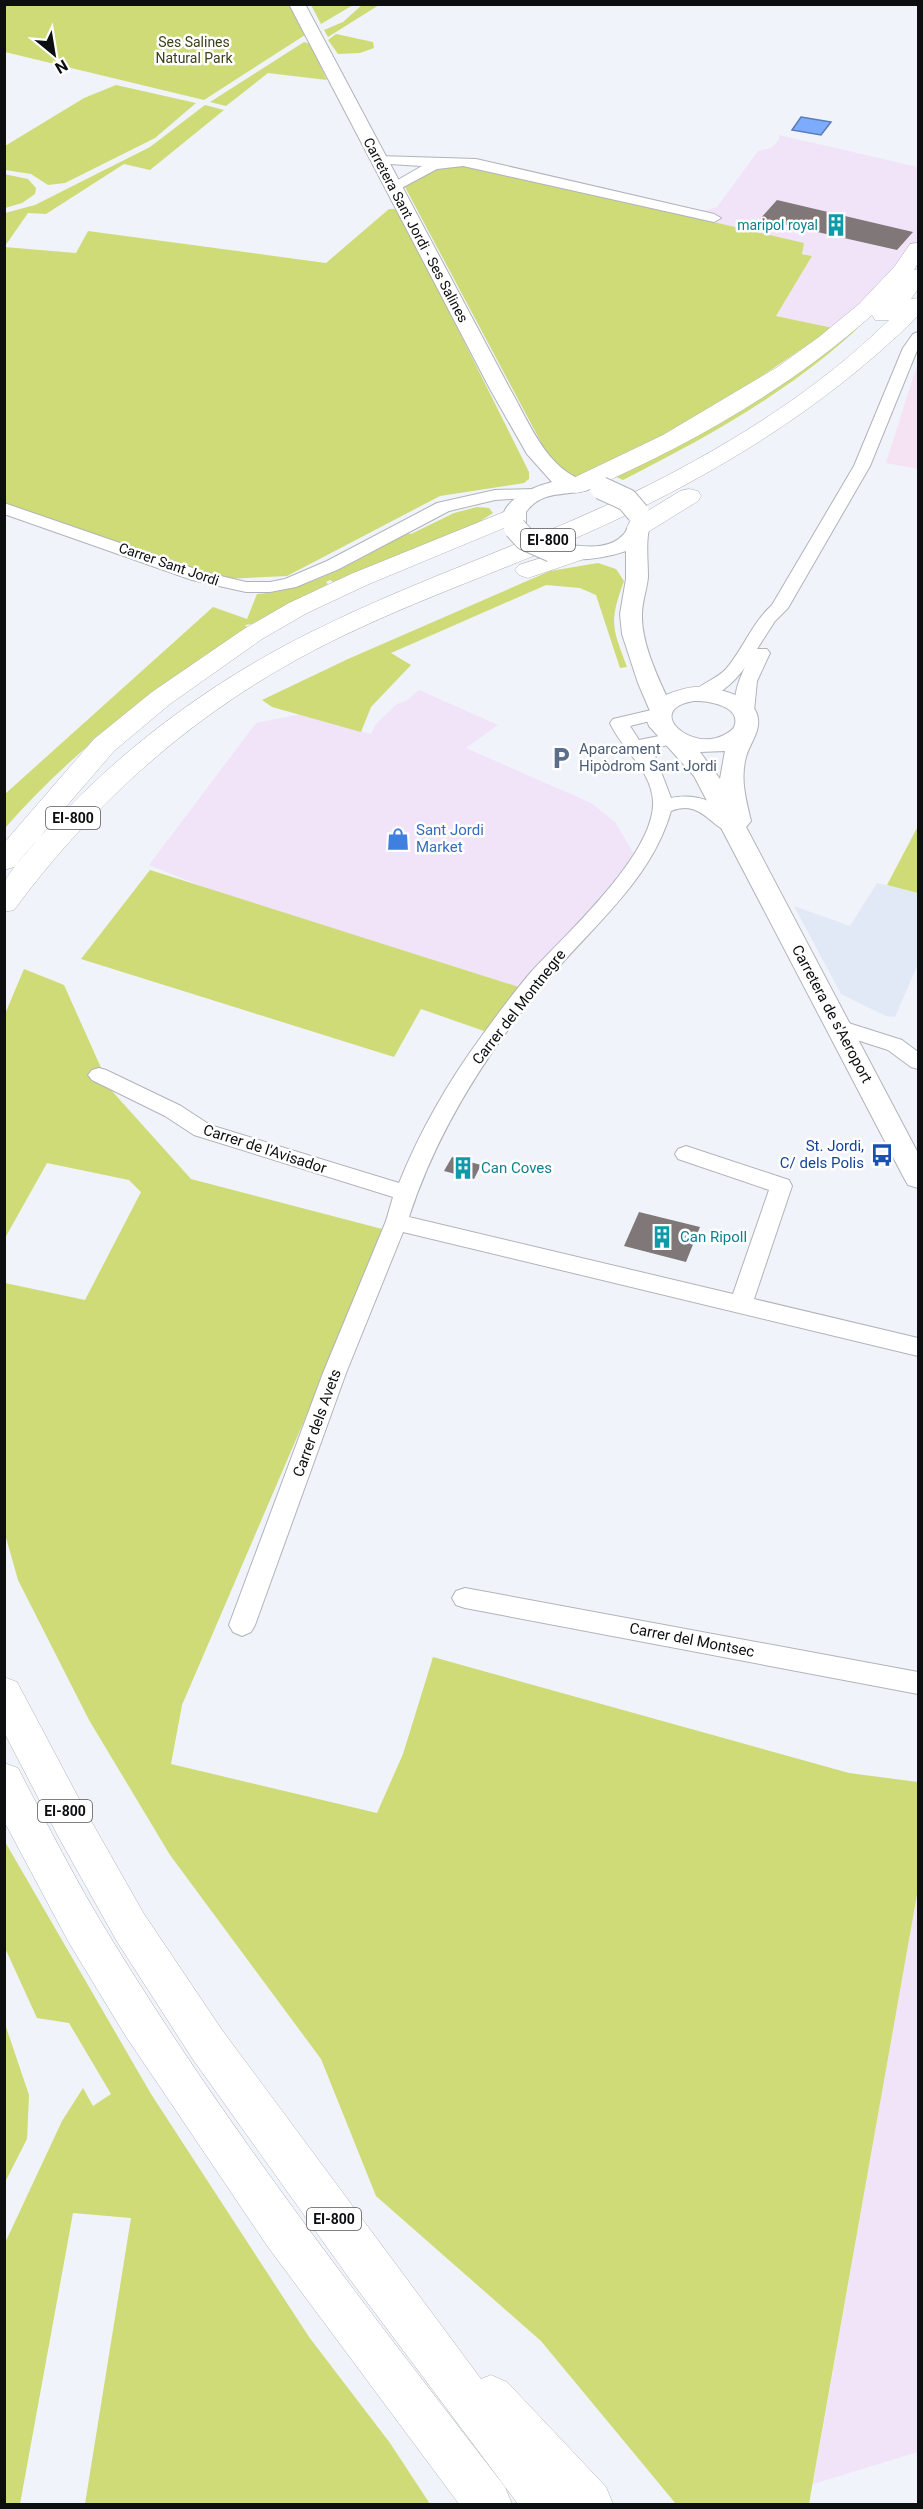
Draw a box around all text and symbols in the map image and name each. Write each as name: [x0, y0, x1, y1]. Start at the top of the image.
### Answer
north arrow: [24, 24, 84, 84]
park label: Ses Salines Natural Park: [155, 34, 233, 66]
text: N: [52, 56, 71, 78]
street label: Carretera Sant Jordi - Ses Salines: [360, 135, 472, 325]
building icon: maripol royal: [823, 212, 849, 238]
place label: maripol royal: [737, 217, 818, 233]
road number: EI-800: [521, 529, 575, 551]
street label: Carrer Sant Jordi: [117, 539, 221, 589]
place label: Aparcament Hipòdrom Sant Jordi: [579, 740, 717, 775]
parking icon: Aparcament Hipòdrom Sant Jordi: [548, 745, 574, 771]
road number: EI-800: [46, 807, 100, 829]
place label: Sant Jordi Market: [416, 821, 484, 856]
shop icon: Sant Jordi Market: [385, 826, 411, 852]
street label: Carretera de s'Aeroport: [788, 942, 876, 1086]
street label: Carrer del Montnegre: [469, 946, 569, 1068]
street label: Carrer de l'Avisador: [201, 1121, 329, 1177]
place label: St. Jordi, C/ dels Polis: [780, 1137, 864, 1172]
bus stop icon: St. Jordi, C/ dels Polis: [869, 1142, 895, 1168]
building icon: Can Coves: [450, 1155, 476, 1181]
place label: Can Coves: [481, 1159, 552, 1177]
building icon: Can Ripoll: [649, 1224, 675, 1250]
place label: Can Ripoll: [680, 1228, 747, 1246]
street label: Carrer dels Avets: [289, 1367, 345, 1479]
street label: Carrer del Montsec: [628, 1619, 756, 1661]
road number: EI-800: [38, 1800, 92, 1822]
road number: EI-800: [307, 2208, 361, 2230]

